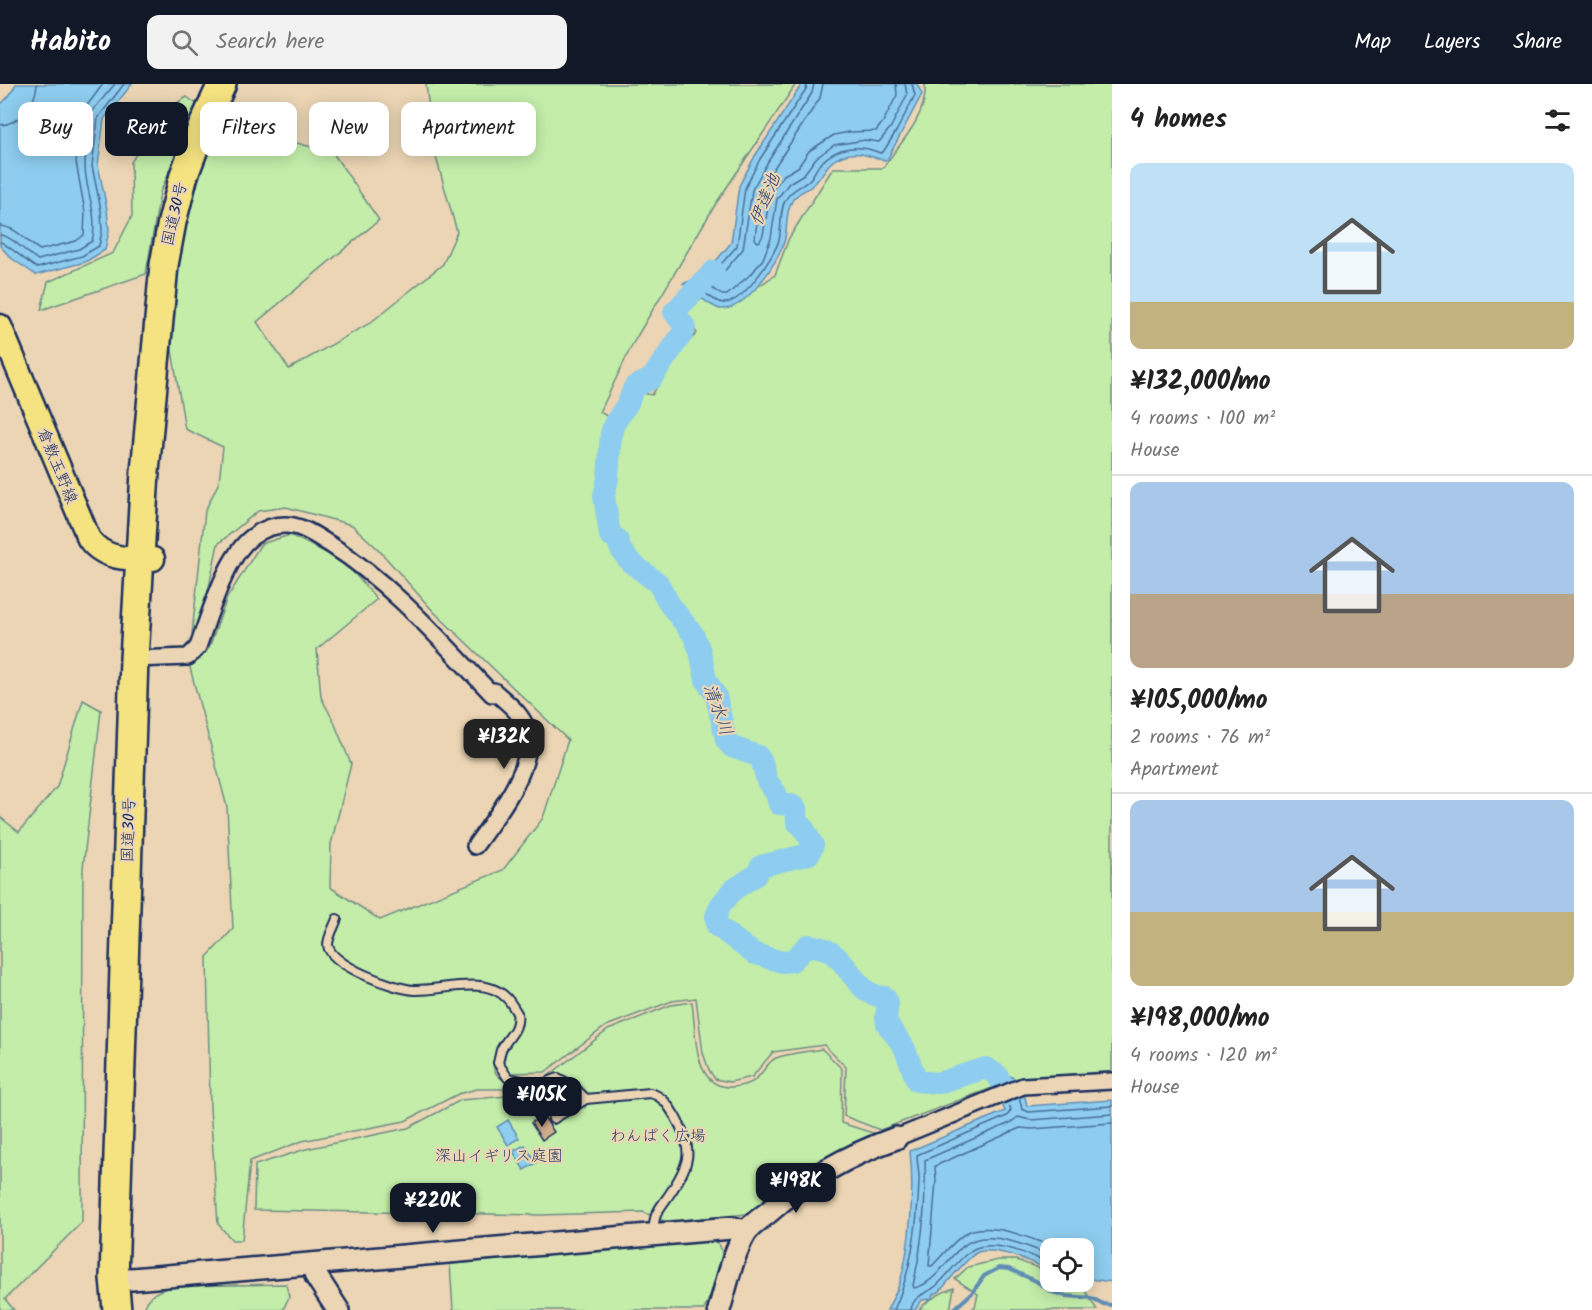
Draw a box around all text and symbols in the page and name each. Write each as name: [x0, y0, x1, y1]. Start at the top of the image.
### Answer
search box: [147, 15, 567, 69]
text: Habito: [30, 20, 111, 65]
text: Search here: [216, 25, 325, 60]
icon: search: [168, 26, 201, 59]
text: Map: [1354, 26, 1391, 59]
text: Layers: [1424, 26, 1480, 59]
text: Share: [1513, 26, 1562, 59]
text: 4 homes: [1130, 99, 1227, 141]
chip: Buy: [18, 102, 93, 156]
chip: Rent: [105, 102, 188, 156]
chip: Filters: [200, 102, 297, 156]
chip: New: [309, 102, 389, 156]
chip: Apartment: [401, 102, 536, 156]
icon: filters: [1541, 104, 1574, 137]
water label: 伊達池: [743, 169, 790, 230]
street label: 国道30号: [155, 179, 195, 249]
icon: home: [1298, 202, 1406, 310]
text: ¥132,000/mo: [1130, 361, 1271, 403]
text: 4 rooms · 100 m²: [1130, 403, 1275, 435]
street label: 倉敷玉野線: [30, 424, 84, 508]
text: House: [1130, 435, 1180, 467]
icon: home: [1298, 521, 1406, 629]
water label: 清水川: [694, 680, 740, 740]
text: ¥105,000/mo: [1130, 680, 1268, 722]
pin: ¥132K: [462, 719, 546, 770]
text: ¥132K: [478, 722, 530, 754]
text: 2 rooms · 76 m²: [1130, 722, 1270, 754]
text: Apartment: [1130, 754, 1219, 786]
street label: 国道30号: [115, 797, 143, 863]
icon: home: [1298, 839, 1406, 947]
text: ¥198,000/mo: [1130, 998, 1270, 1040]
text: 4 rooms · 120 m²: [1130, 1040, 1277, 1072]
text: House: [1130, 1072, 1180, 1104]
pin: ¥105K: [500, 1077, 584, 1128]
text: ¥105K: [517, 1080, 567, 1112]
park label: わんぱく広場: [610, 1124, 706, 1149]
park label: 深山イギリス庭園: [435, 1144, 563, 1169]
pin: ¥198K: [754, 1163, 838, 1214]
text: ¥198K: [770, 1166, 822, 1198]
pin: ¥220K: [391, 1183, 475, 1234]
text: ¥220K: [404, 1186, 462, 1218]
map controls: [1040, 1238, 1094, 1292]
button: locate: [1040, 1238, 1094, 1292]

